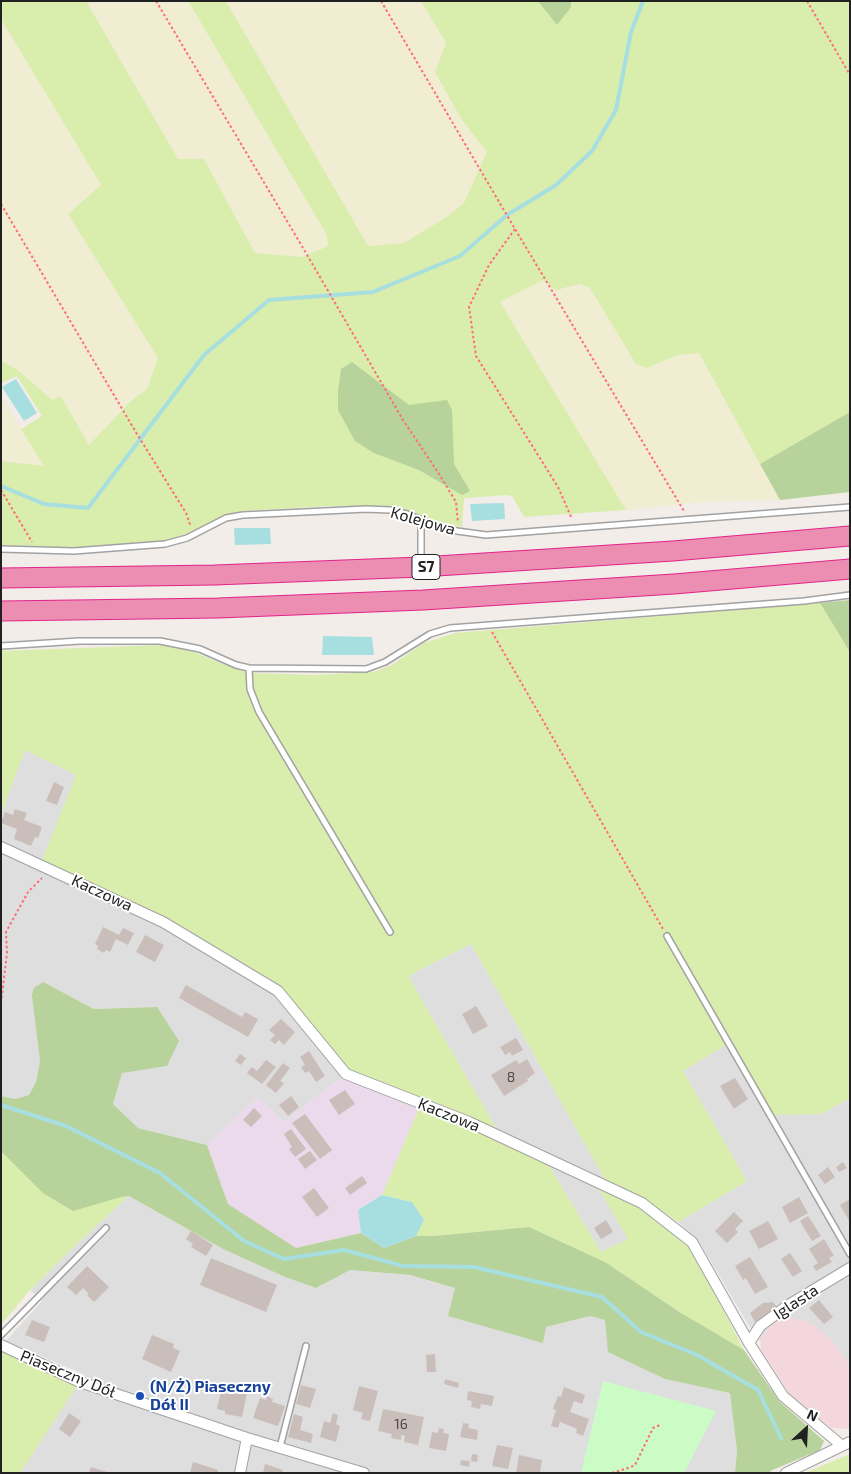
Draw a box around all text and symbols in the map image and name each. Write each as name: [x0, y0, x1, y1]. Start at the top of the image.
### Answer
street label: Kolejowa: [388, 503, 458, 539]
road number: S7: [412, 554, 440, 580]
street label: Kaczowa: [68, 871, 136, 915]
house number: 8: [507, 1069, 515, 1085]
street label: Kaczowa: [415, 1094, 483, 1136]
street label: Iglasta: [770, 1280, 822, 1324]
street label: Piaseczny Dół: [17, 1346, 119, 1402]
place label: (N/Ż) Piaseczny Dół II: [150, 1377, 271, 1415]
marker: (N/Ż) Piaseczny Dół II: [134, 1390, 146, 1402]
north arrow: [781, 1404, 831, 1454]
text: N: [804, 1405, 821, 1425]
house number: 16: [394, 1416, 408, 1432]

